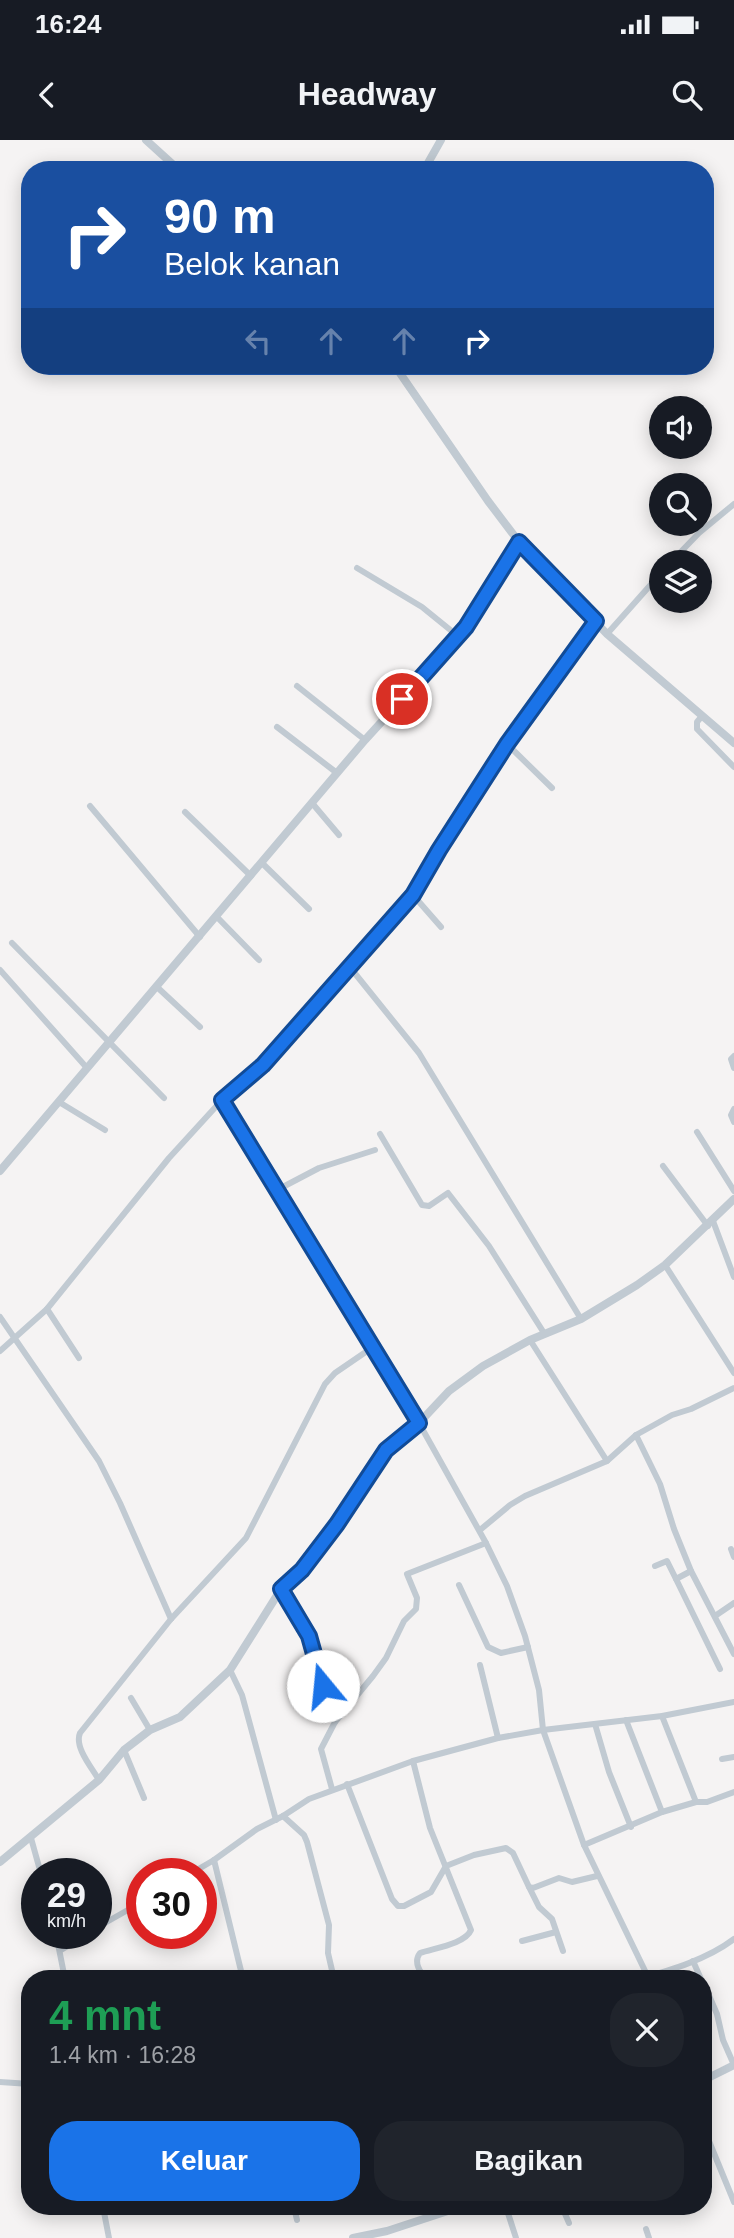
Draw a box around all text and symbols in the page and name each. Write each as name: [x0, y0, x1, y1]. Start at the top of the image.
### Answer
text: 16:24: [35, 9, 102, 39]
icon: back: [28, 76, 66, 114]
text: Headway: [298, 76, 436, 112]
icon: search: [668, 76, 706, 114]
icon: right: [49, 189, 140, 280]
text: 90 m: [164, 189, 276, 243]
text: Belok kanan: [164, 246, 340, 282]
icon: left: [239, 322, 277, 360]
icon: ahead: [312, 322, 350, 360]
icon: ahead: [385, 322, 423, 360]
icon: right: [458, 322, 496, 360]
map controls: [649, 396, 712, 613]
button: sound: [649, 396, 712, 459]
button: search: [649, 473, 712, 536]
button: layers: [649, 550, 712, 613]
pin: [372, 669, 432, 729]
icon: arrive: [383, 680, 421, 718]
position arrow: [286, 1649, 360, 1723]
speed limit sign: 30: [126, 1858, 217, 1949]
text: 29: [47, 1875, 86, 1914]
text: km/h: [47, 1911, 86, 1931]
text: 4 mnt: [49, 1992, 161, 2039]
button: close: [610, 1993, 684, 2067]
text: 1.4 km · 16:28: [49, 2042, 196, 2068]
button: Keluar: [49, 2121, 360, 2201]
button: Bagikan: [374, 2121, 684, 2201]

